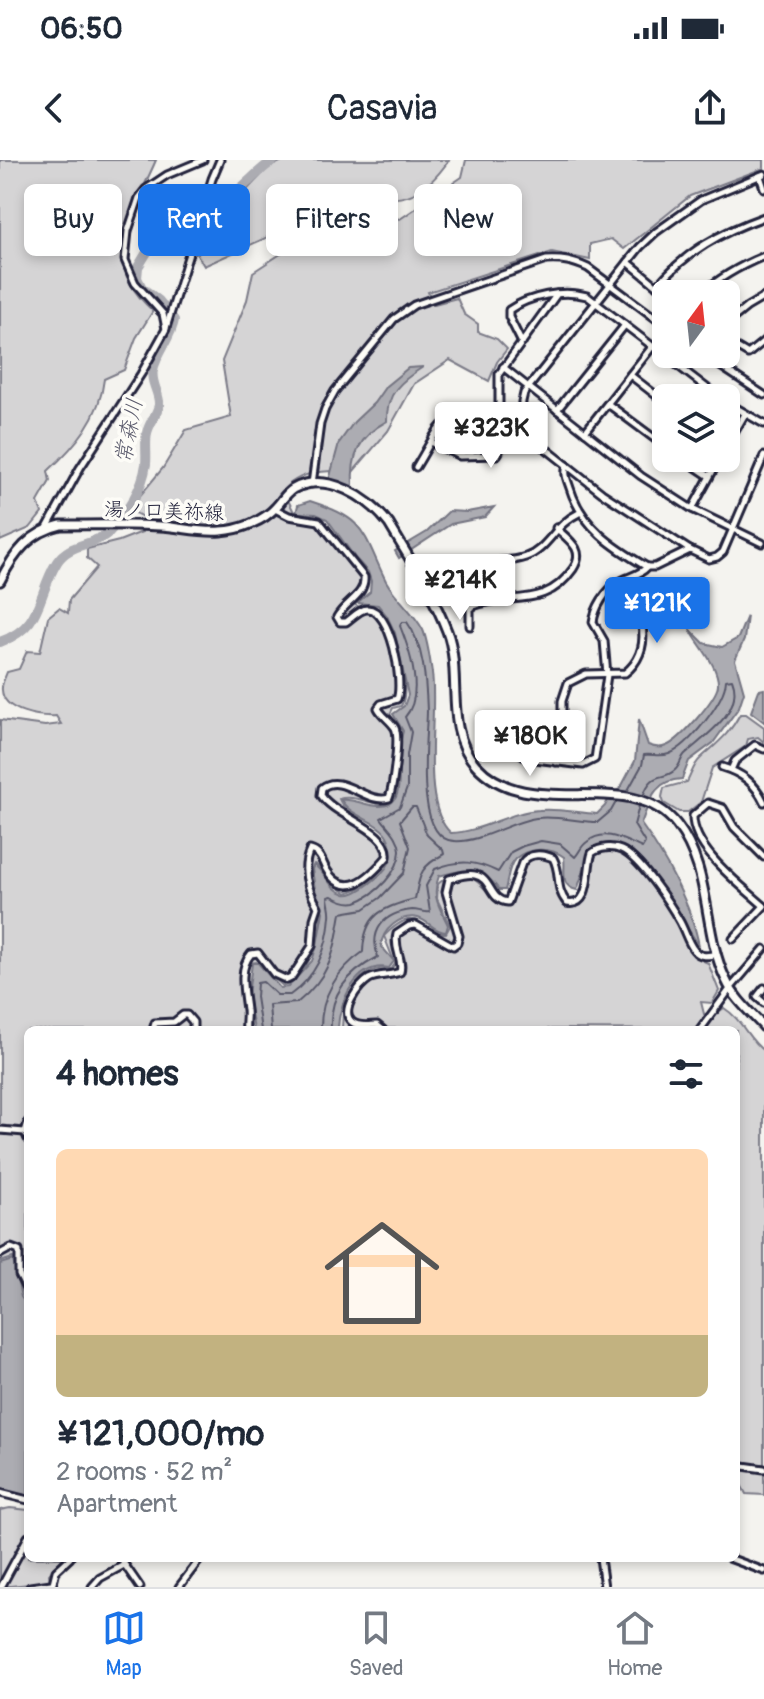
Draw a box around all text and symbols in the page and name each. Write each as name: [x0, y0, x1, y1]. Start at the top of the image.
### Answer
text: 06:50: [40, 10, 123, 47]
icon: back: [32, 86, 76, 130]
text: Casavia: [326, 86, 438, 131]
icon: share: [688, 86, 732, 130]
chip: Buy: [24, 184, 122, 256]
chip: Rent: [138, 184, 250, 256]
chip: Filters: [266, 184, 398, 256]
chip: New: [414, 184, 522, 256]
north arrow: [652, 280, 740, 368]
map controls: [652, 280, 740, 472]
button: layers: [652, 384, 740, 472]
water label: 常森川: [109, 396, 149, 466]
pin: ¥323K: [435, 402, 547, 470]
text: ¥323K: [453, 412, 529, 444]
street label: 湯ノ口美祢線: [104, 496, 224, 526]
pin: ¥214K: [404, 554, 516, 622]
text: ¥214K: [423, 564, 497, 596]
pin: ¥121K: [601, 577, 713, 645]
text: ¥121K: [623, 587, 691, 619]
pin: ¥180K: [474, 710, 586, 778]
text: ¥180K: [493, 720, 567, 752]
icon: filters: [664, 1052, 708, 1096]
text: 4 homes: [56, 1053, 178, 1096]
icon: home: [310, 1201, 454, 1345]
text: ¥121,000/mo: [56, 1413, 264, 1456]
text: 2 rooms · 52 m²: [56, 1456, 232, 1488]
text: Apartment: [56, 1488, 177, 1520]
tab: Map: [102, 1606, 146, 1682]
tab: Saved: [349, 1606, 404, 1682]
tab: Home: [607, 1606, 662, 1682]

